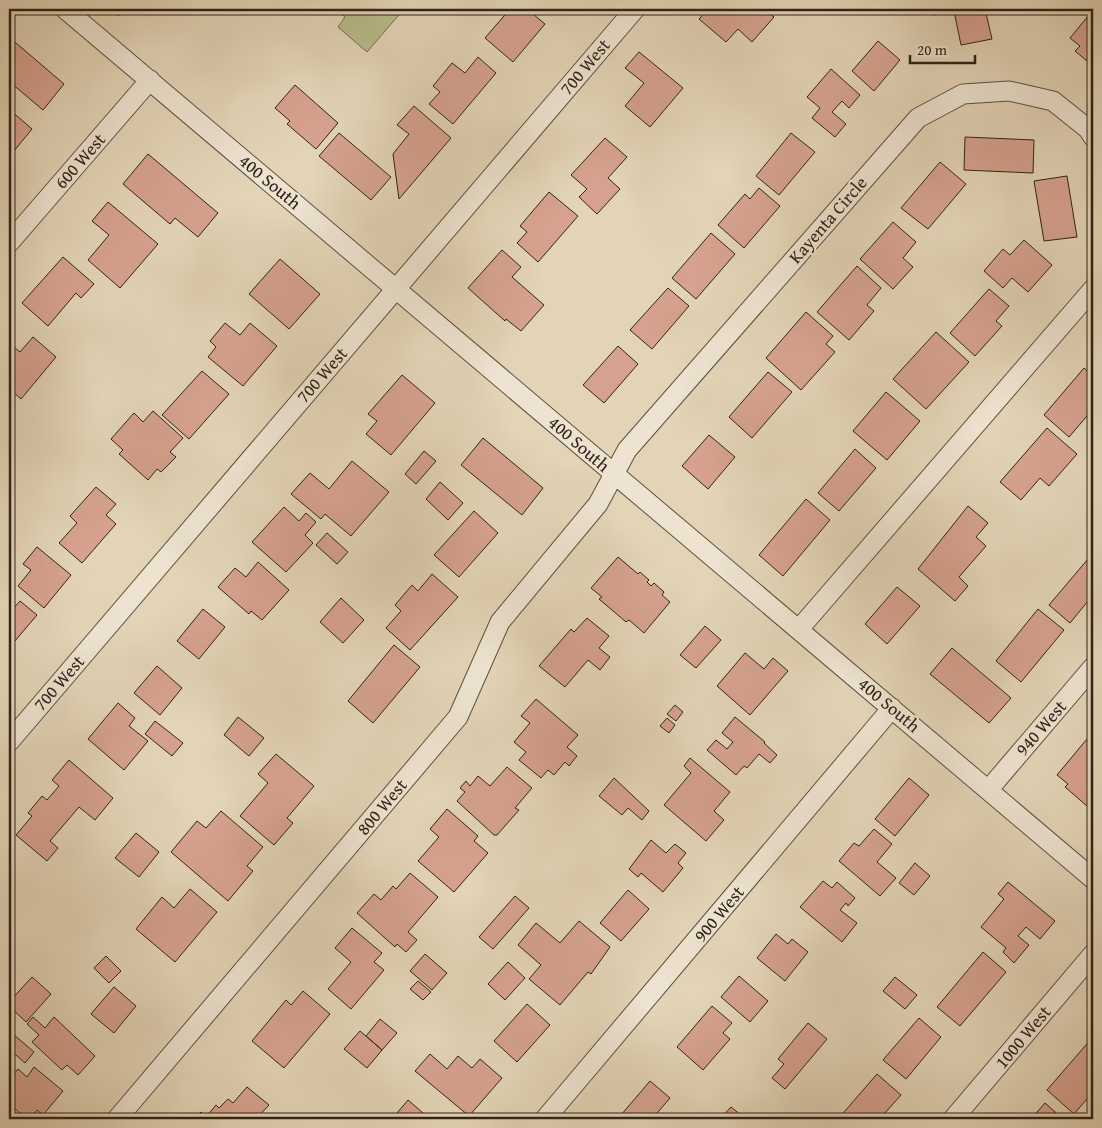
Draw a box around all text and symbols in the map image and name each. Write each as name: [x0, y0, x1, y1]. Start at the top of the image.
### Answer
street label: 700 West: [553, 32, 617, 101]
scale bar: [910, 32, 974, 64]
text: 20 m: [917, 39, 948, 60]
street label: 600 West: [48, 126, 112, 195]
street label: 400 South: [233, 147, 307, 216]
street label: Kayenta Circle: [782, 170, 873, 269]
street label: 700 West: [290, 340, 354, 409]
street label: 400 South: [542, 409, 616, 478]
street label: 700 West: [27, 648, 91, 717]
street label: 400 South: [852, 670, 926, 739]
street label: 940 West: [1009, 693, 1073, 762]
street label: 800 West: [350, 772, 414, 841]
street label: 900 West: [687, 879, 751, 948]
street label: 1000 West: [988, 999, 1058, 1074]

